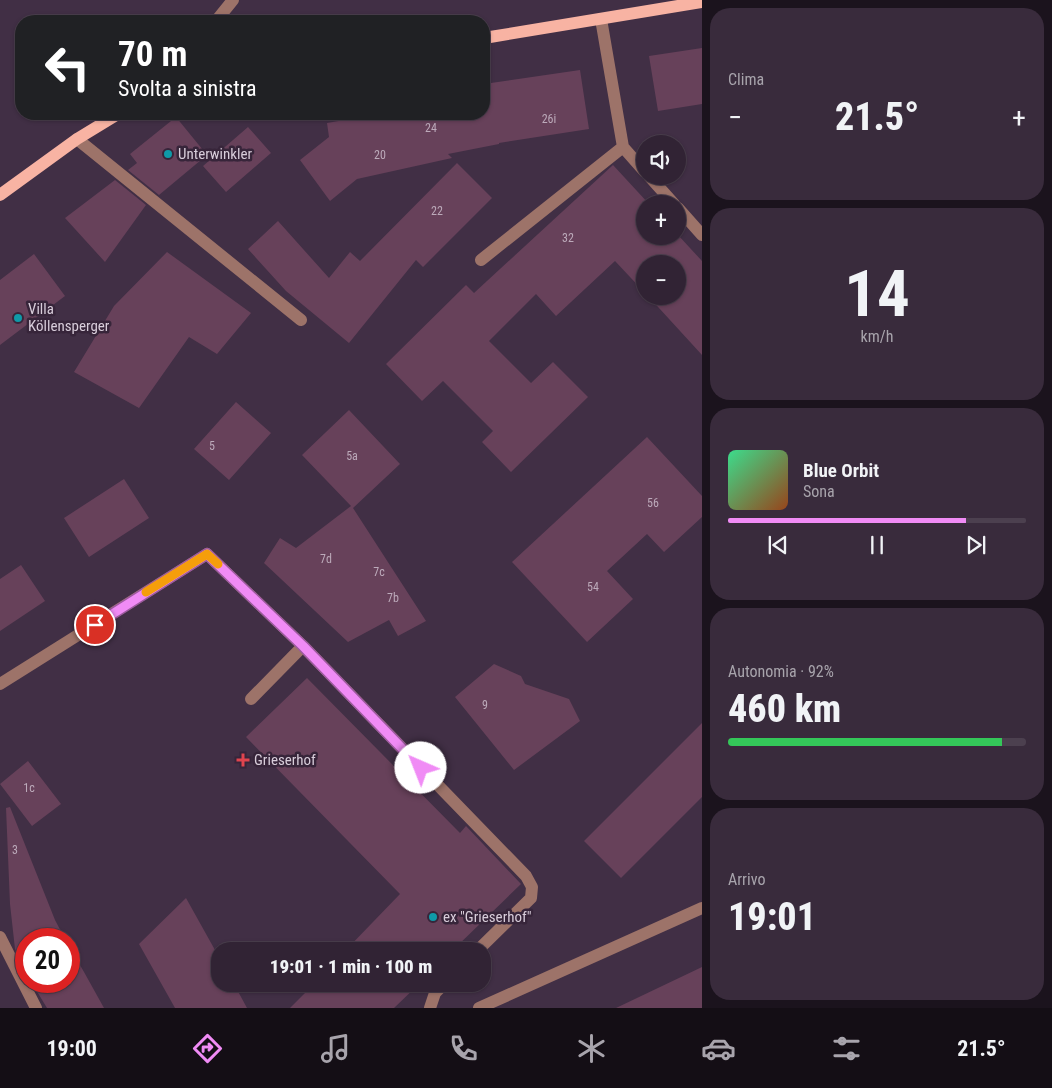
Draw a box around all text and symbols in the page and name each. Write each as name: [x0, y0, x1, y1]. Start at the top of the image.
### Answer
text: 70 m: [118, 34, 187, 75]
icon: left: [35, 35, 100, 100]
text: Clima: [728, 70, 764, 89]
text: Svolta a sinistra: [118, 76, 257, 101]
text: 21.5°: [835, 95, 919, 139]
text: −: [728, 101, 742, 134]
text: +: [1012, 101, 1026, 134]
house number: 26i: [542, 112, 556, 126]
house number: 24: [425, 121, 437, 135]
map controls: [636, 135, 686, 305]
button: sound: [636, 135, 686, 185]
place label: Unterwinkler: [178, 145, 253, 163]
marker: Unterwinkler: [162, 148, 174, 160]
house number: 20: [374, 148, 386, 162]
button: +: [636, 195, 686, 245]
house number: 22: [431, 204, 443, 218]
house number: 32: [562, 231, 574, 245]
button: −: [636, 255, 686, 305]
text: 14: [844, 256, 910, 332]
place label: Villa Köllensperger: [28, 300, 110, 335]
marker: Villa Köllensperger: [12, 312, 24, 324]
text: km/h: [861, 327, 893, 346]
house number: 5: [209, 439, 215, 453]
house number: 5a: [346, 449, 358, 463]
text: Blue Orbit: [803, 459, 879, 482]
text: Sona: [803, 482, 835, 501]
house number: 56: [647, 496, 659, 510]
icon: previous: [764, 531, 792, 559]
icon: pause: [863, 531, 891, 559]
icon: next: [962, 531, 990, 559]
house number: 7d: [320, 552, 332, 566]
house number: 7c: [373, 565, 385, 579]
house number: 54: [587, 580, 599, 594]
house number: 7b: [387, 591, 399, 605]
pin: [74, 604, 116, 646]
icon: arrive: [81, 611, 109, 639]
text: Autonomia · 92%: [728, 662, 834, 681]
text: 460 km: [728, 687, 841, 731]
house number: 9: [482, 698, 488, 712]
position arrow: [394, 741, 446, 793]
place label: Grieserhof: [254, 751, 316, 769]
marker: Grieserhof: [236, 753, 250, 767]
house number: 1c: [23, 781, 35, 795]
house number: 3: [12, 843, 18, 857]
text: Arrivo: [728, 870, 765, 889]
text: 19:01: [728, 895, 816, 939]
place label: ex "Grieserhof": [443, 908, 532, 926]
marker: ex "Grieserhof": [427, 911, 439, 923]
speed limit sign: 20: [15, 928, 80, 993]
text: 19:01 · 1 min · 100 m: [270, 955, 432, 978]
icon: directions: [190, 1031, 225, 1066]
icon: music: [318, 1031, 353, 1066]
icon: phone: [446, 1031, 481, 1066]
icon: climate: [574, 1031, 609, 1066]
icon: car: [701, 1031, 736, 1066]
icon: filters: [829, 1031, 864, 1066]
text: 19:00: [46, 1036, 97, 1061]
text: 21.5°: [957, 1036, 1005, 1061]

